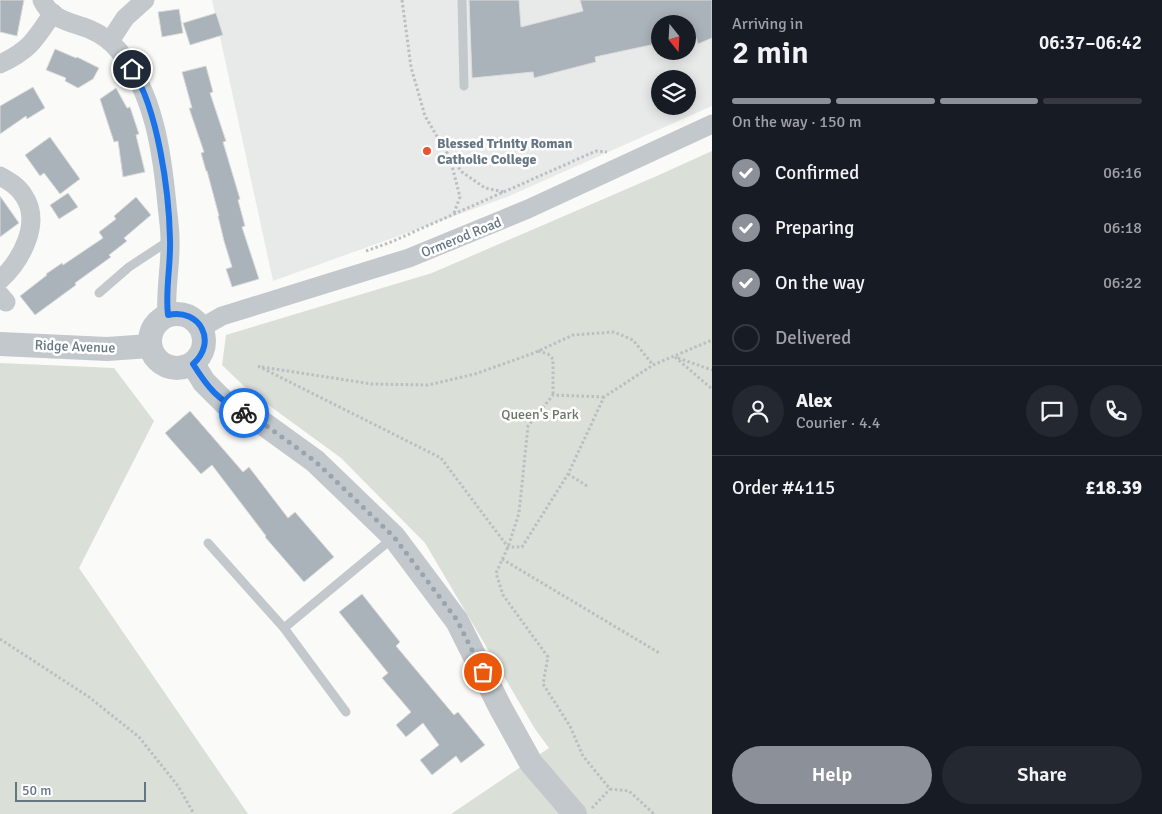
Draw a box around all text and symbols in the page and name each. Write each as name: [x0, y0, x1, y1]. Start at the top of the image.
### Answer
text: Arriving in: [732, 14, 803, 34]
north arrow: [651, 15, 696, 60]
map controls: [651, 15, 696, 115]
text: 06:37–06:42: [1039, 31, 1142, 55]
text: 2 min: [732, 33, 809, 72]
pin: [111, 48, 153, 90]
icon: home: [118, 55, 146, 83]
button: layers: [651, 70, 696, 115]
text: On the way · 150 m: [732, 112, 862, 132]
place label: Blessed Trinity Roman Catholic College: [437, 135, 573, 168]
marker: Blessed Trinity Roman Catholic College: [421, 145, 433, 157]
icon: check: [732, 159, 760, 187]
text: Confirmed: [775, 161, 859, 185]
text: 06:16: [1103, 163, 1142, 183]
street label: Ormerod Road: [419, 214, 504, 261]
icon: check: [732, 214, 760, 242]
text: Preparing: [775, 216, 854, 240]
text: 06:18: [1103, 218, 1142, 238]
icon: check: [732, 269, 760, 297]
text: On the way: [775, 271, 865, 295]
text: 06:22: [1103, 273, 1142, 293]
text: Delivered: [775, 326, 851, 350]
street label: Ridge Avenue: [34, 337, 116, 356]
button: person: [732, 385, 784, 437]
button: chat: [1026, 385, 1078, 437]
button: phone: [1090, 385, 1142, 437]
courier: [219, 388, 269, 438]
text: Alex: [796, 389, 832, 413]
icon: bike: [230, 399, 258, 427]
park label: Queen's Park: [501, 406, 579, 423]
text: Courier · 4.4: [796, 413, 880, 433]
text: Order #4115: [732, 476, 835, 500]
text: £18.39: [1085, 476, 1142, 500]
pin: [462, 651, 504, 693]
icon: bag: [469, 658, 497, 686]
button: Help: [732, 746, 932, 804]
button: Share: [942, 746, 1142, 804]
scale bar: [15, 779, 146, 802]
text: 50 m: [22, 782, 51, 799]

